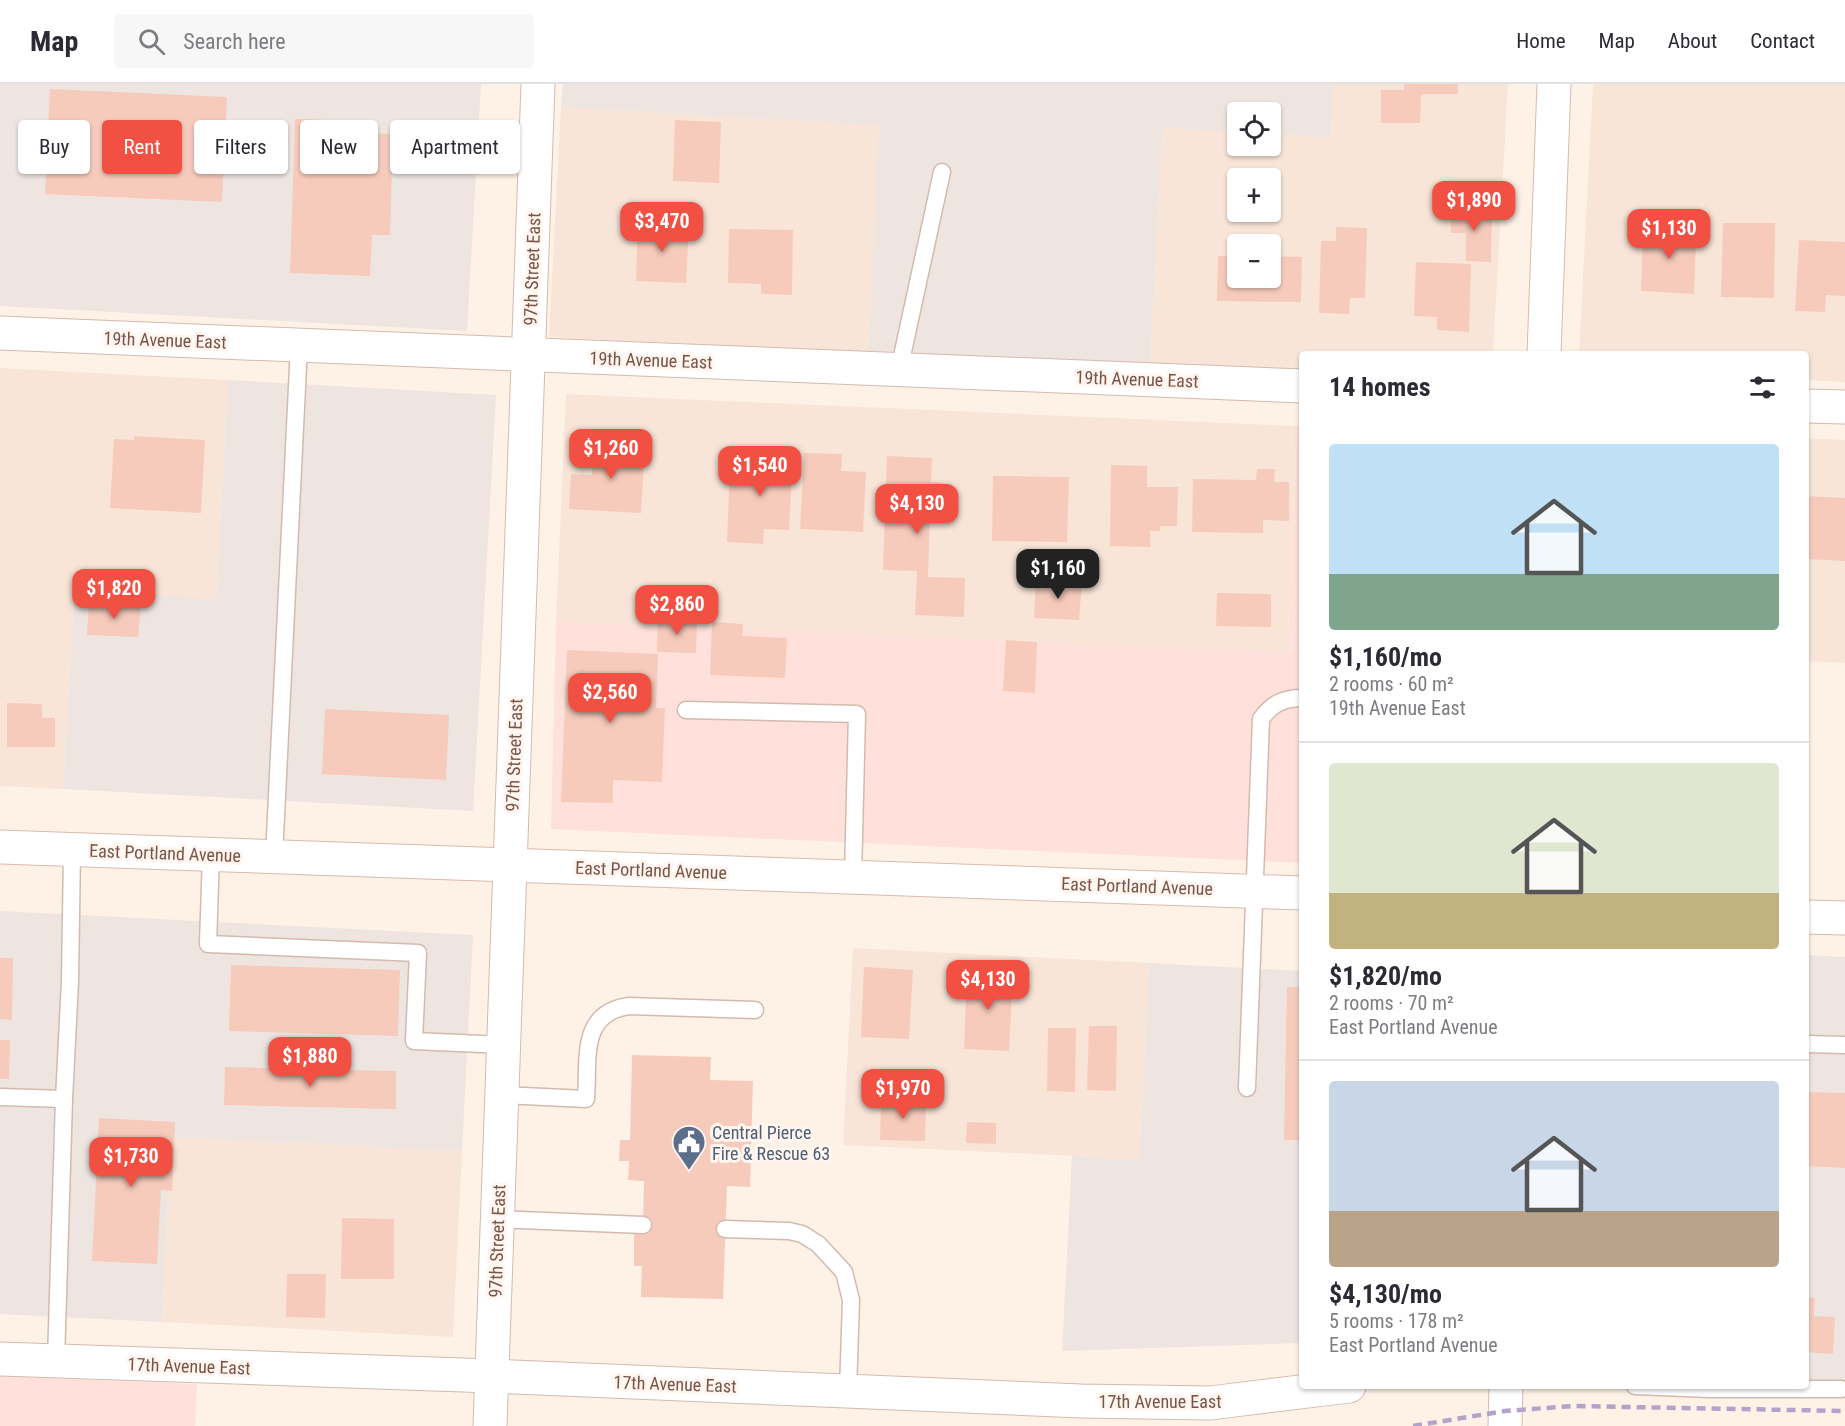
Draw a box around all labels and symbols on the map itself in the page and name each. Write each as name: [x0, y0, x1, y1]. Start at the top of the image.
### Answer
pin: $1,890: [1425, 181, 1523, 232]
pin: $3,470: [613, 202, 711, 253]
pin: $1,130: [1620, 209, 1718, 260]
street label: 97th Street East: [520, 212, 544, 326]
street label: 19th Avenue East: [103, 327, 227, 353]
street label: 19th Avenue East: [589, 347, 713, 373]
street label: 19th Avenue East: [1075, 366, 1199, 392]
pin: $1,260: [562, 429, 660, 480]
pin: $1,540: [711, 446, 809, 497]
pin: $4,130: [868, 484, 966, 535]
pin: $1,160: [1009, 549, 1107, 600]
pin: $1,820: [65, 569, 163, 620]
pin: $2,860: [628, 585, 726, 636]
pin: $2,560: [561, 673, 659, 724]
street label: 97th Street East: [502, 698, 526, 812]
street label: East Portland Avenue: [89, 840, 241, 866]
street label: East Portland Avenue: [575, 857, 727, 883]
street label: East Portland Avenue: [1061, 873, 1213, 899]
pin: $4,130: [939, 960, 1037, 1011]
pin: $1,880: [261, 1037, 359, 1088]
pin: $1,970: [854, 1069, 952, 1120]
place label: Central Pierce Fire & Rescue 63: [712, 1122, 830, 1164]
public building icon: Central Pierce Fire & Rescue 63: [671, 1124, 707, 1171]
pin: $1,730: [82, 1137, 180, 1188]
street label: 97th Street East: [485, 1184, 509, 1298]
street label: 17th Avenue East: [127, 1353, 251, 1379]
street label: 17th Avenue East: [613, 1371, 737, 1397]
street label: 17th Avenue East: [1099, 1391, 1221, 1412]

